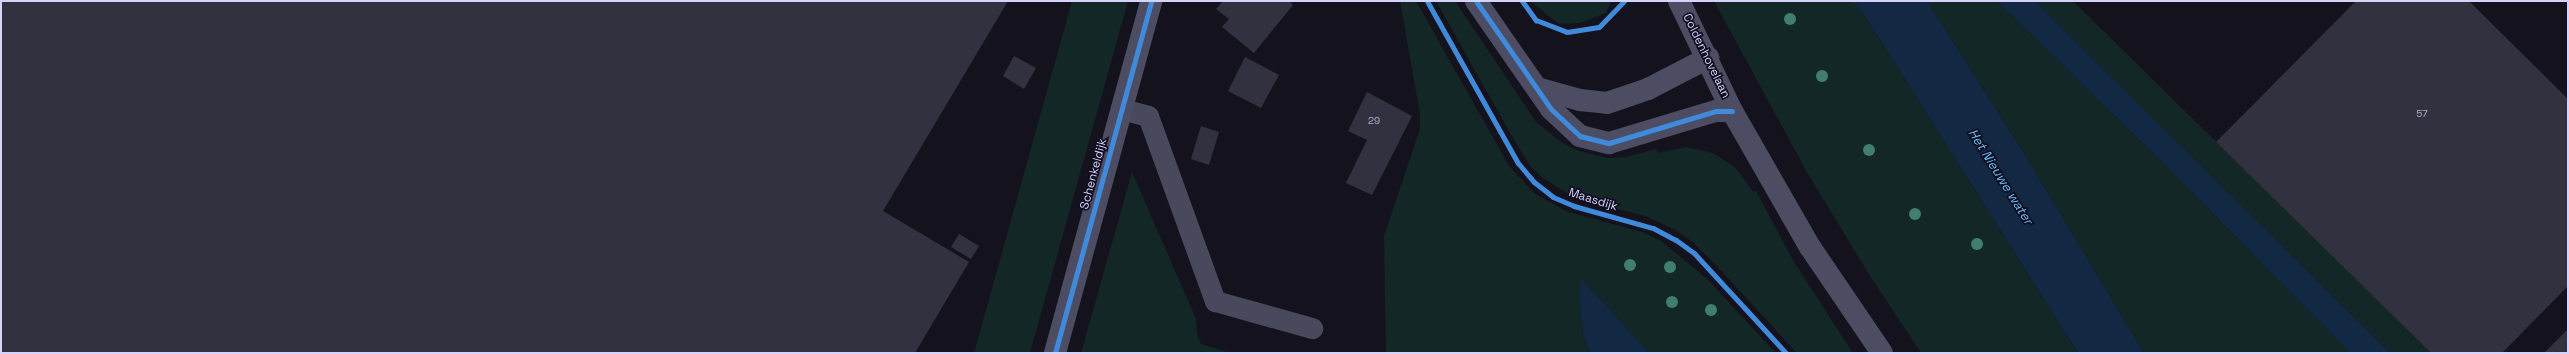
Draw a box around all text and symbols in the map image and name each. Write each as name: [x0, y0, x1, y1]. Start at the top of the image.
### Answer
street label: Coldenhovelaan: [1679, 11, 1733, 101]
house number: 57: [2416, 108, 2428, 120]
house number: 29: [1368, 115, 1380, 127]
water label: Het Nieuwe water: [1964, 126, 2036, 228]
street label: Schenkeldijk: [1078, 137, 1110, 211]
street label: Maasdijk: [1567, 186, 1619, 214]

